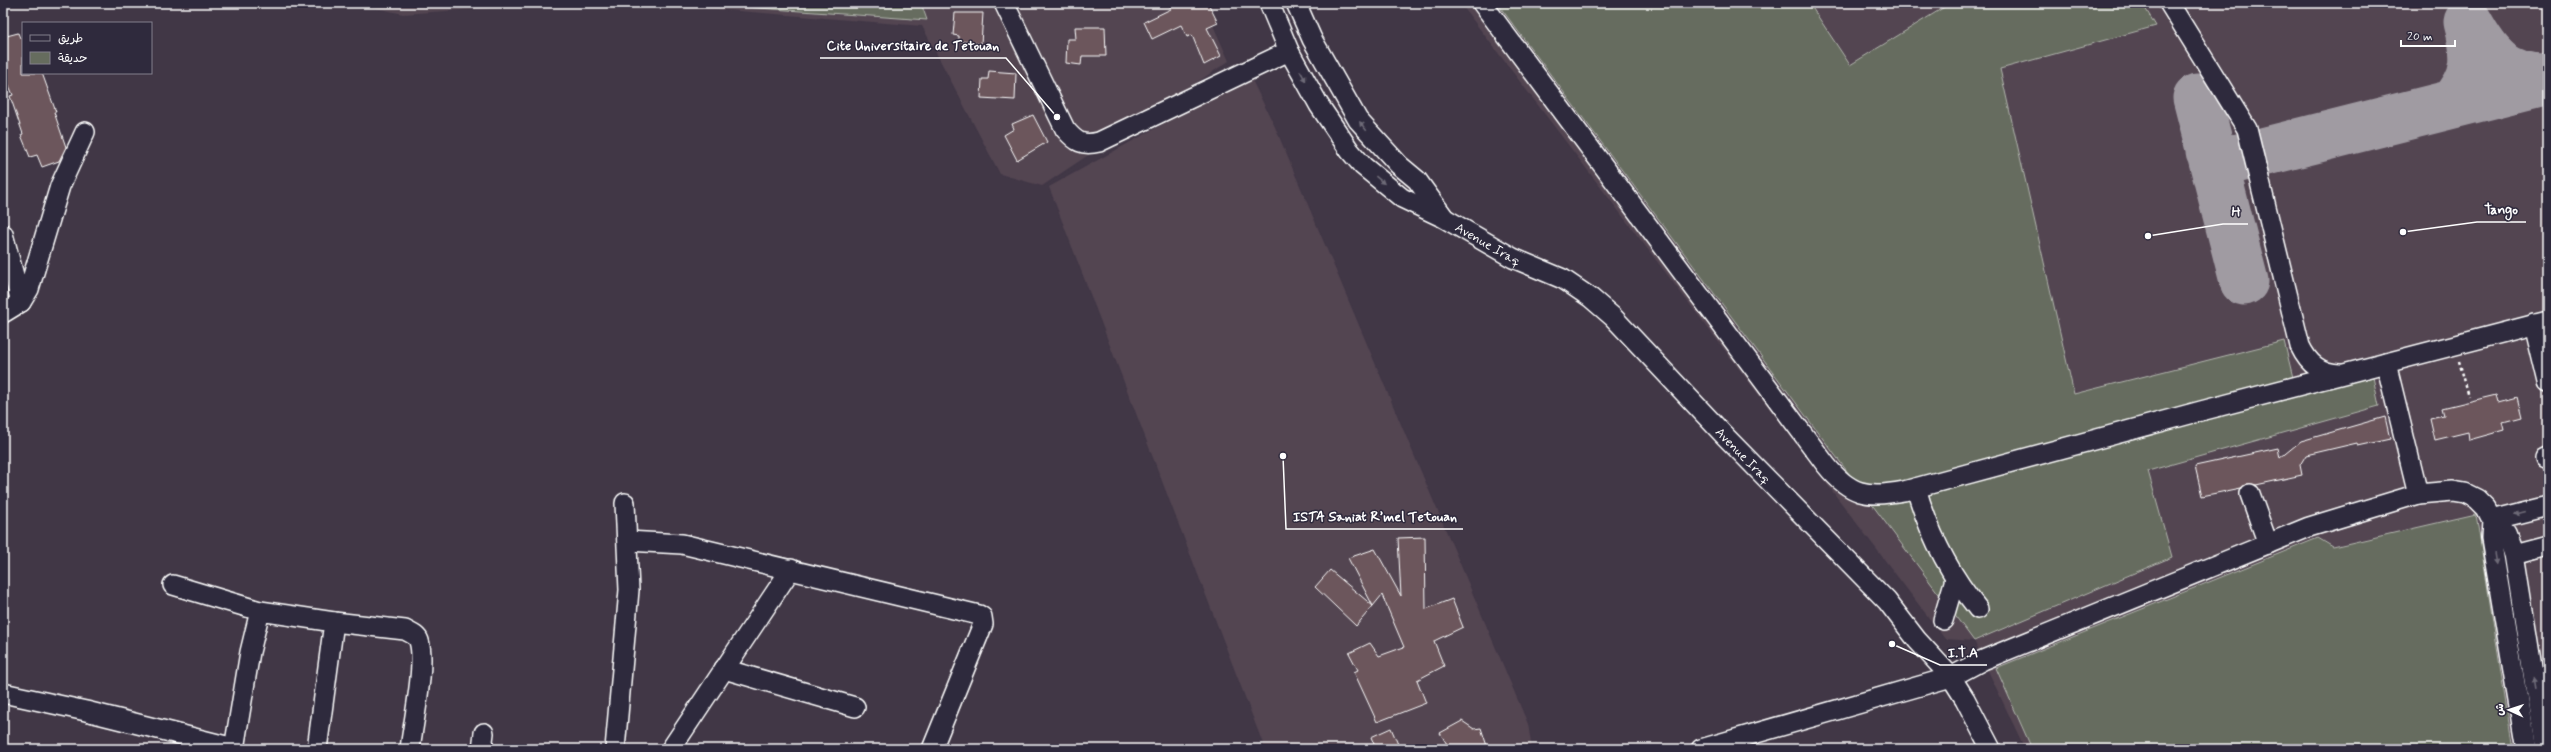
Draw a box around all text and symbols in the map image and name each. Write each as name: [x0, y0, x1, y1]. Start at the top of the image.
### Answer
legend: [22, 22, 152, 74]
scale bar: [2401, 22, 2455, 48]
text: 20 m: [2407, 29, 2433, 45]
text: طريق: [58, 31, 83, 47]
callout: Cite Universitaire de Tetouan: [820, 32, 1006, 58]
text: Cite Universitaire de Tetouan: [827, 37, 999, 55]
text: حديقة: [58, 51, 87, 67]
one-way arrow: [1300, 70, 1307, 82]
one-way arrow: [1359, 120, 1368, 131]
one-way arrow: [1375, 175, 1385, 184]
callout: Tango: [2477, 196, 2526, 222]
callout: H: [2223, 198, 2248, 224]
text: Tango: [2484, 201, 2518, 221]
text: H: [2231, 203, 2241, 221]
street label: Avenue Iraq: [1452, 219, 1523, 270]
street label: Avenue Iraq: [1711, 424, 1774, 488]
callout: ISTA Saniat R’mel Tetouan: [1286, 503, 1463, 529]
text: ISTA Saniat R’mel Tetouan: [1293, 508, 1457, 526]
one-way arrow: [2514, 511, 2526, 517]
one-way arrow: [2492, 553, 2498, 565]
callout: I.T.A: [1940, 639, 1987, 665]
text: I.T.A: [1948, 644, 1978, 662]
one-way arrow: [2532, 677, 2538, 689]
north arrow: [2489, 690, 2529, 730]
text: ش: [2493, 703, 2507, 716]

